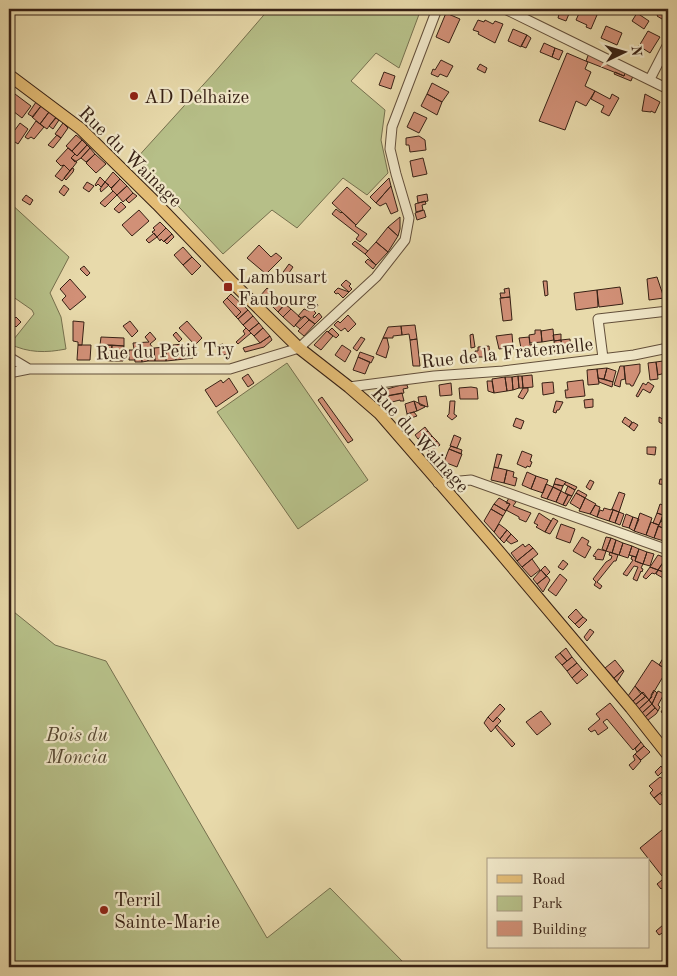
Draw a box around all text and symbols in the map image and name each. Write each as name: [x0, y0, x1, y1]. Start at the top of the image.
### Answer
north arrow: [600, 28, 650, 78]
text: N: [629, 45, 643, 57]
place label: AD Delhaize: [144, 89, 249, 108]
marker: AD Delhaize: [128, 90, 140, 102]
street label: Rue du Wainage: [74, 104, 184, 212]
place label: Lambusart Faubourg: [238, 269, 327, 310]
marker: Lambusart Faubourg: [222, 281, 234, 293]
street label: Rue de la Fraternelle: [420, 336, 594, 373]
street label: Rue du Petit Try: [95, 341, 235, 364]
street label: Rue du Wainage: [367, 384, 471, 497]
park label: Bois du Moncia: [45, 727, 108, 768]
legend: [487, 858, 650, 948]
text: Road: [532, 873, 566, 888]
place label: Terril Sainte-Marie: [114, 892, 220, 933]
text: Park: [532, 897, 563, 912]
marker: Terril Sainte-Marie: [98, 904, 110, 916]
text: Building: [532, 923, 587, 938]

